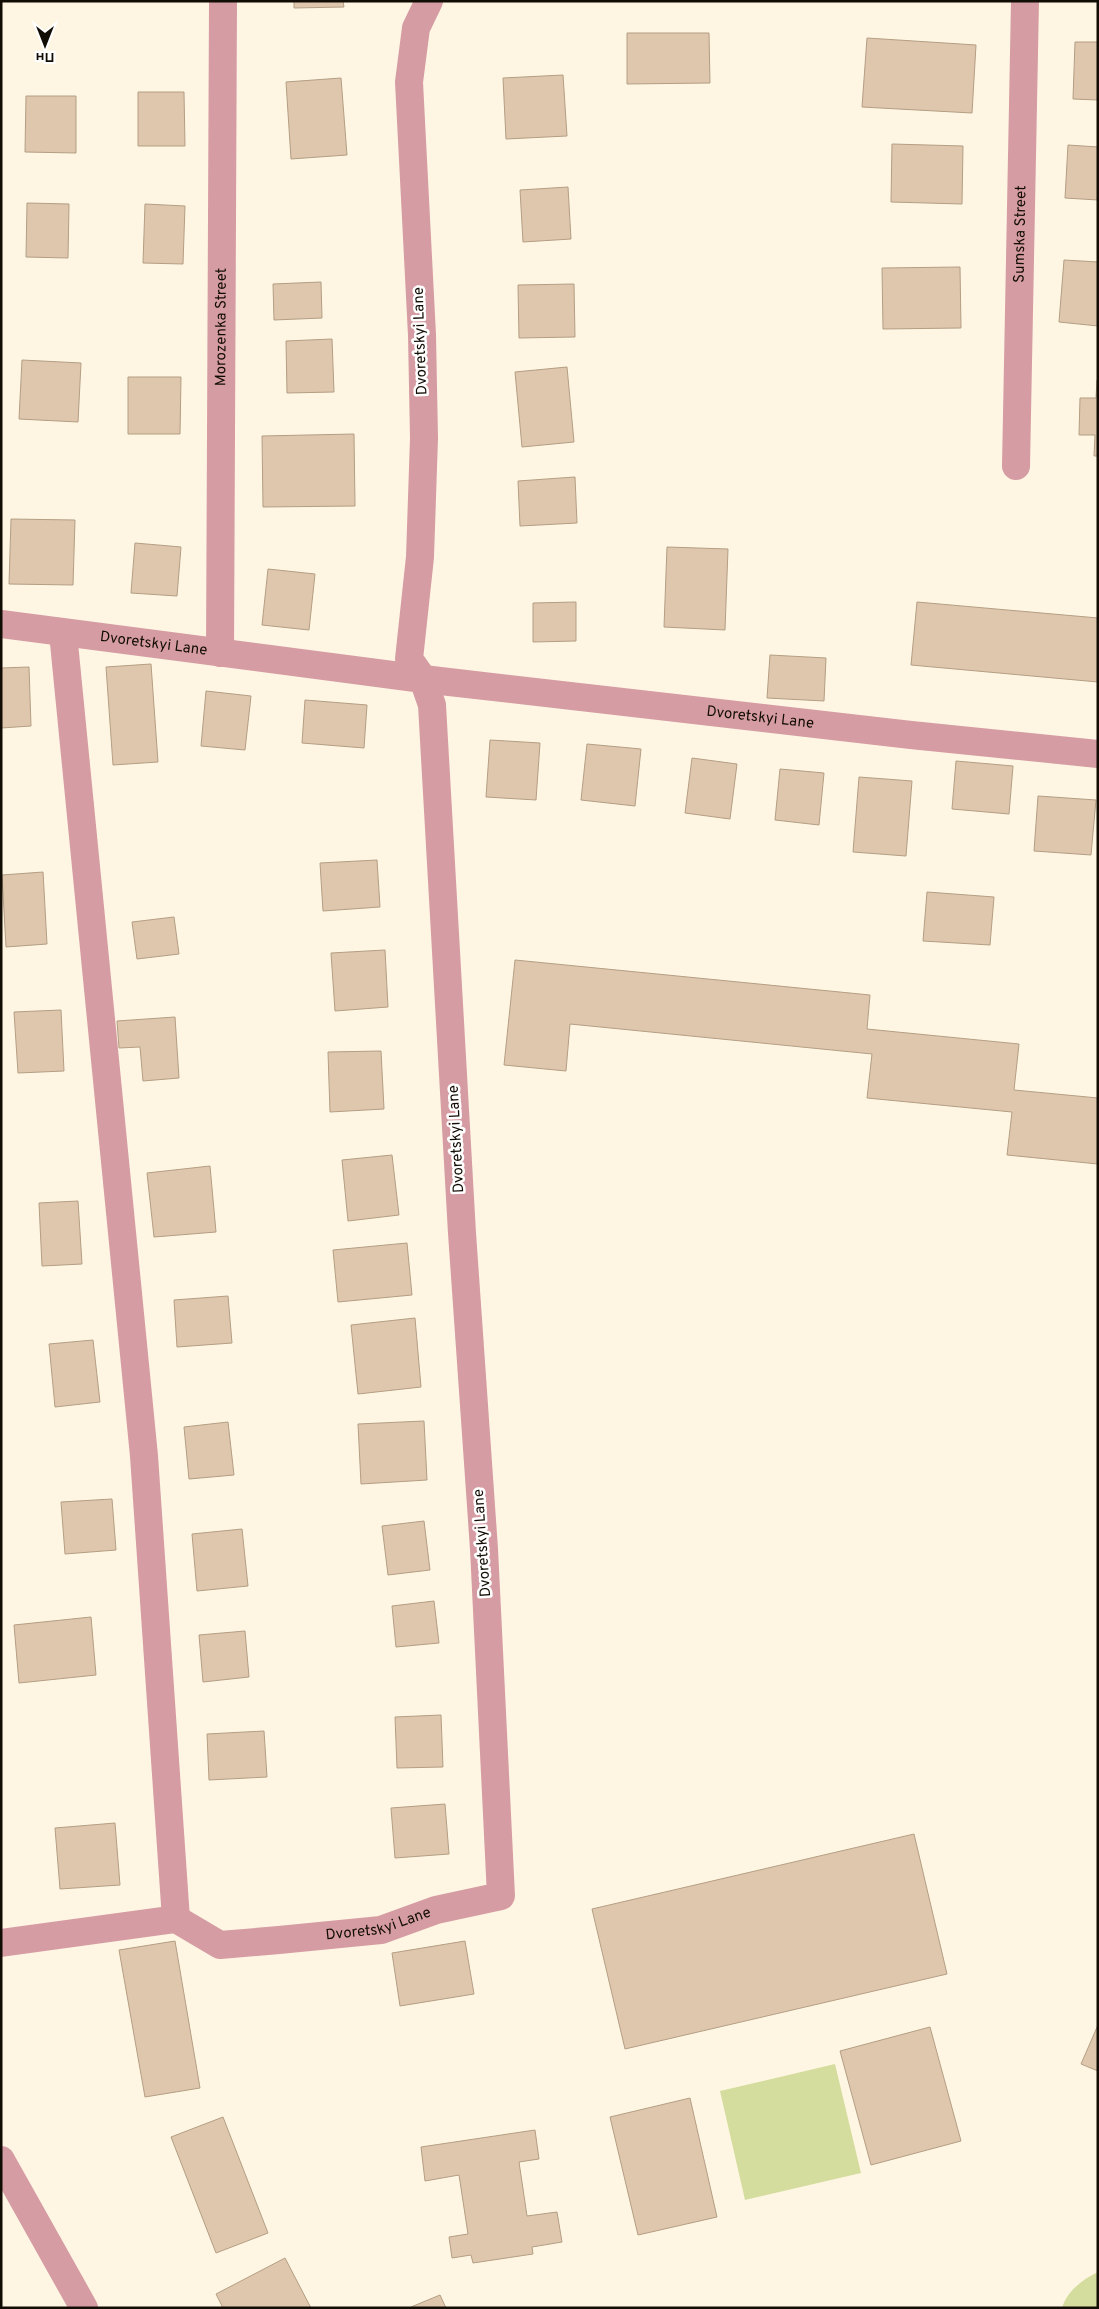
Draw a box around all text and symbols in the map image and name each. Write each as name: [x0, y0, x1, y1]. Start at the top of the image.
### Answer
north arrow: [20, 20, 70, 70]
text: Пн: [36, 48, 54, 65]
street label: Sumska Street: [1010, 185, 1031, 283]
street label: Morozenka Street: [212, 268, 231, 386]
street label: Dvoretskyi Lane: [410, 287, 432, 395]
street label: Dvoretskyi Lane: [99, 627, 209, 660]
street label: Dvoretskyi Lane: [705, 702, 815, 733]
street label: Dvoretskyi Lane: [445, 1084, 469, 1194]
street label: Dvoretskyi Lane: [470, 1488, 496, 1598]
street label: Dvoretskyi Lane: [325, 1903, 434, 1945]

